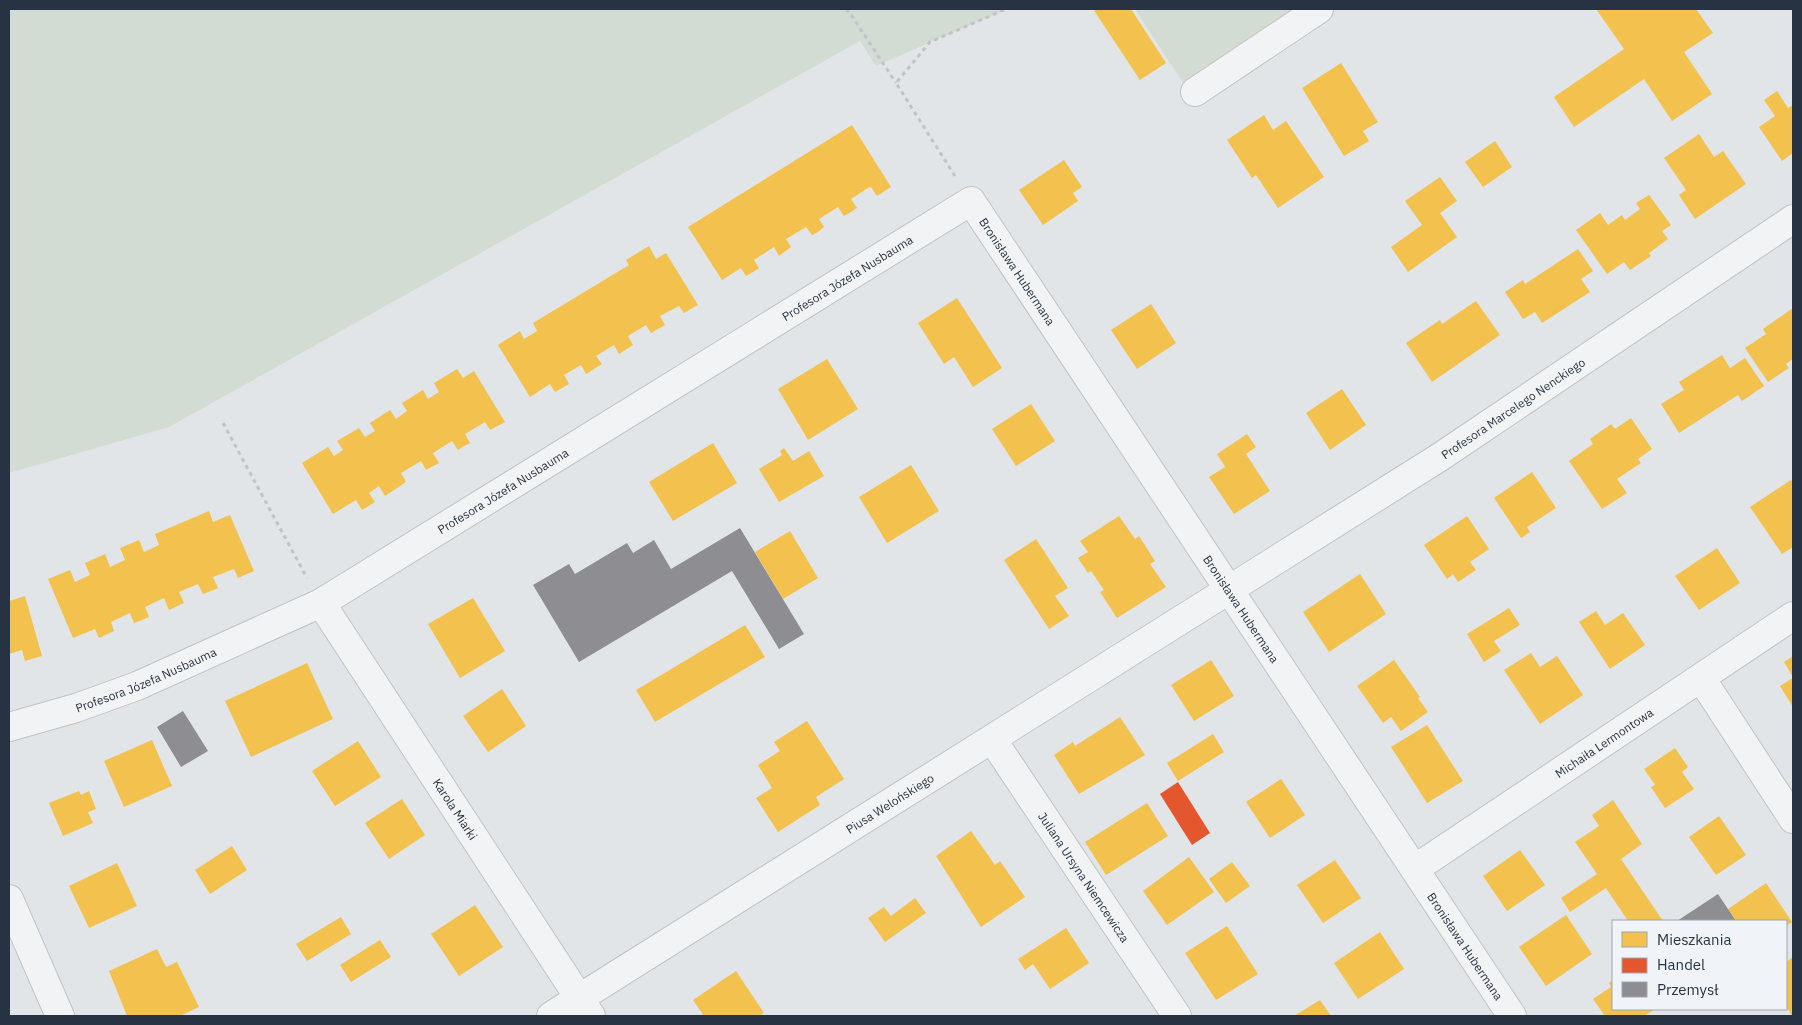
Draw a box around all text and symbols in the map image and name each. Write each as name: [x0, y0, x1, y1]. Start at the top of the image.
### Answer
street label: Bronisława Hubermana: [977, 215, 1059, 329]
street label: Profesora Józefa Nusbauma: [779, 231, 916, 324]
street label: Profesora Marcelego Nenckiego: [1438, 354, 1588, 462]
street label: Profesora Józefa Nusbauma: [435, 444, 571, 537]
street label: Bronisława Hubermana: [1201, 552, 1283, 666]
street label: Profesora Józefa Nusbauma: [73, 644, 219, 715]
street label: Michaiła Lermontowa: [1552, 704, 1656, 781]
street label: Piusa Welońskiego: [843, 770, 937, 836]
street label: Karola Miarki: [430, 775, 481, 842]
street label: Juliana Ursyna Niemcewicza: [1035, 809, 1133, 945]
street label: Bronisława Hubermana: [1425, 889, 1507, 1003]
legend: [1612, 920, 1787, 1010]
text: Mieszkania: [1657, 930, 1731, 949]
text: Handel: [1657, 955, 1705, 974]
text: Przemysł: [1657, 980, 1719, 999]

